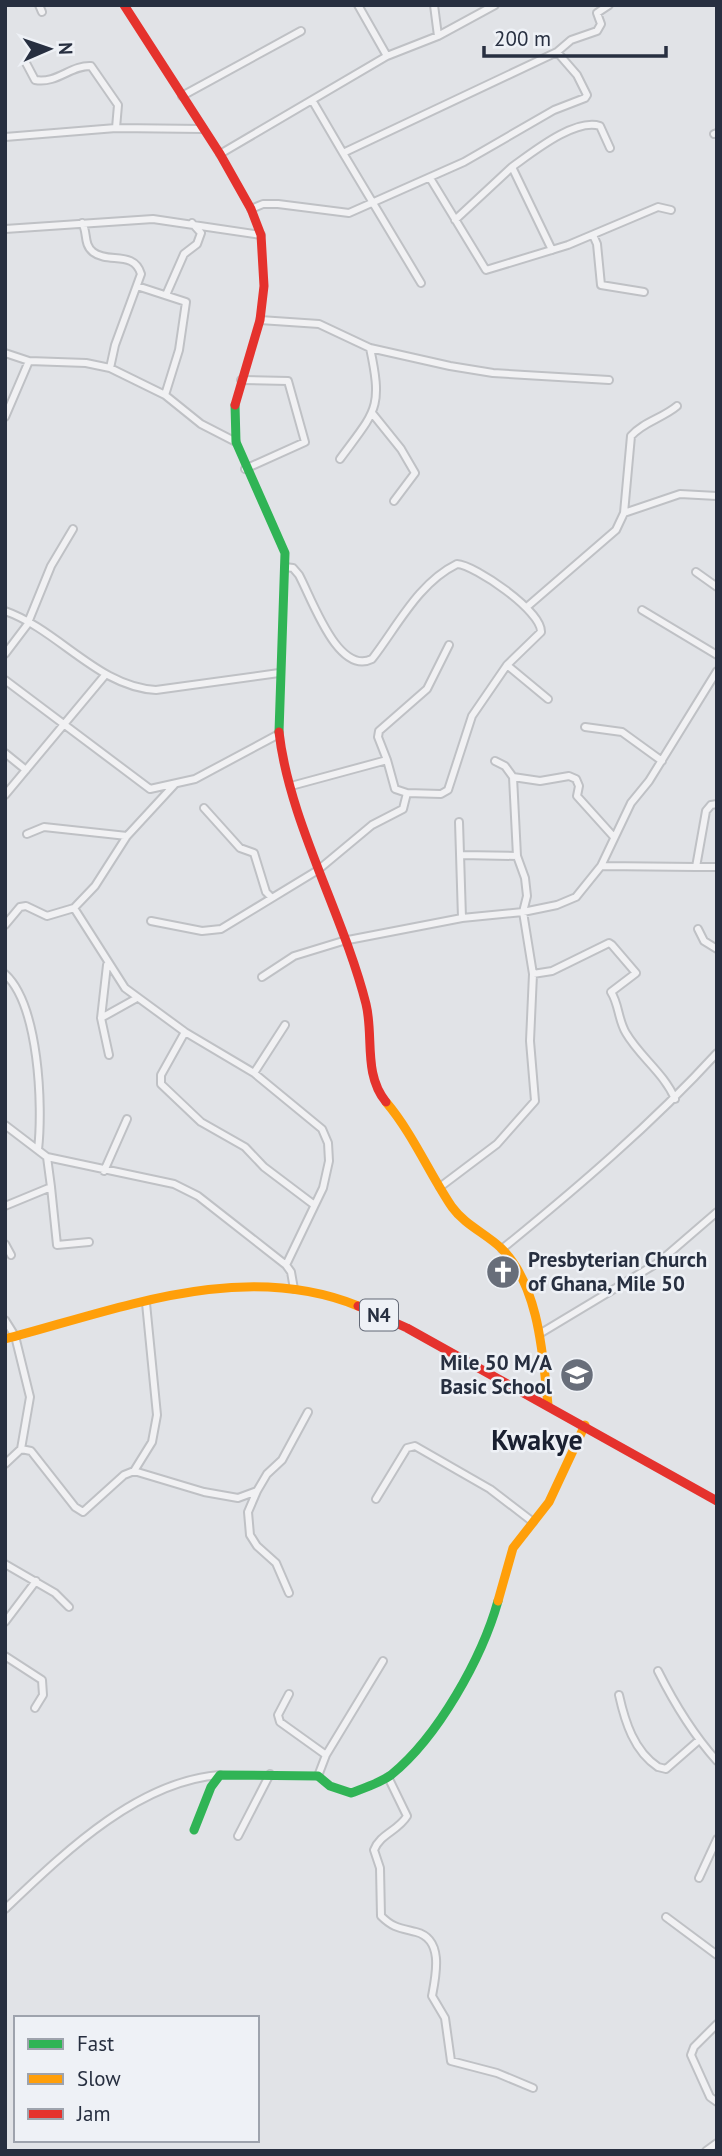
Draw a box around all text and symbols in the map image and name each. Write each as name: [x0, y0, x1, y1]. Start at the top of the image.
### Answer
north arrow: [14, 14, 84, 84]
scale bar: [484, 14, 666, 58]
text: 200 m: [494, 25, 551, 52]
text: N: [54, 42, 78, 55]
place label: Presbyterian Church of Ghana, Mile 50: [528, 1246, 707, 1297]
church icon: Presbyterian Church of Ghana, Mile 50: [484, 1253, 522, 1291]
road number: N4: [360, 1300, 398, 1330]
place label: Mile 50 M/A Basic School: [440, 1349, 553, 1400]
school or university icon: Mile 50 M/A Basic School: [558, 1356, 596, 1394]
district label: Kwakye: [491, 1421, 583, 1458]
legend: [14, 2016, 259, 2142]
text: Fast: [77, 2030, 114, 2057]
text: Slow: [77, 2065, 121, 2092]
text: Jam: [76, 2100, 111, 2127]

